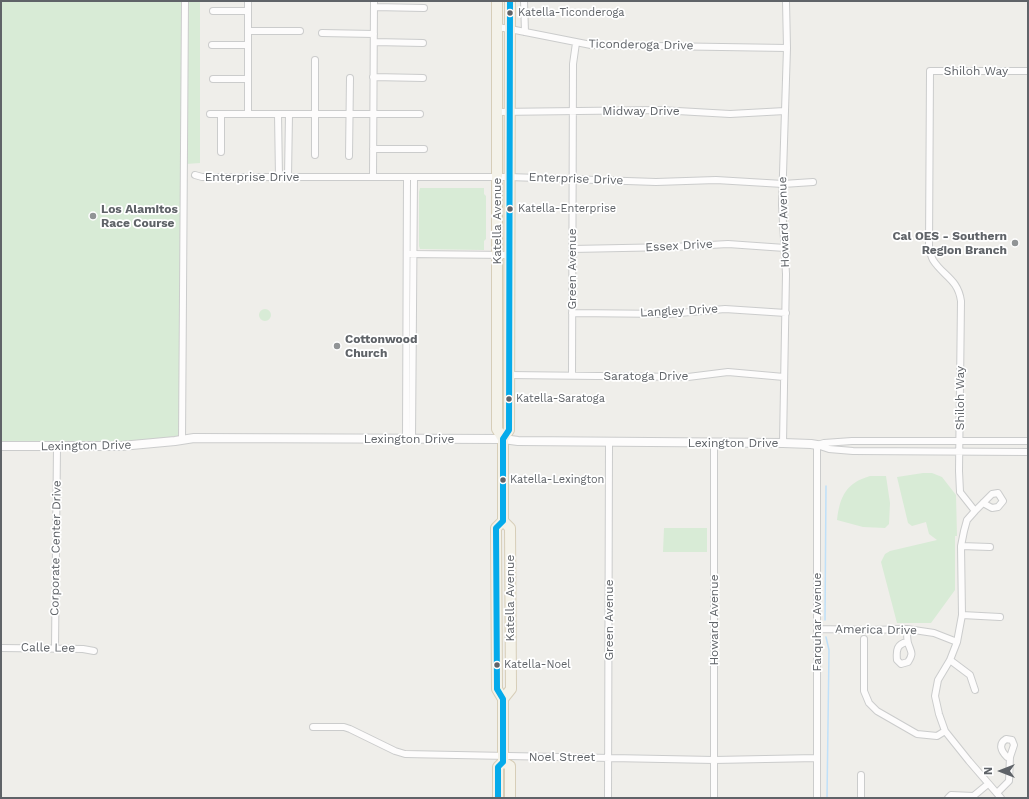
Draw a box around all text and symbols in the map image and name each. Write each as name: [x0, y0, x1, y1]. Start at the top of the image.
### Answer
place label: Katella-Ticonderoga: [518, 6, 625, 20]
marker: Katella-Ticonderoga: [505, 8, 515, 18]
street label: Ticonderoga Drive: [588, 37, 694, 53]
street label: Shiloh Way: [944, 64, 1008, 78]
street label: Midway Drive: [602, 104, 680, 118]
street label: Enterprise Drive: [205, 170, 299, 184]
street label: Enterprise Drive: [528, 170, 624, 188]
street label: Howard Avenue: [775, 176, 793, 268]
street label: Katella Avenue: [490, 178, 504, 264]
place label: Los Alamitos Race Course: [101, 202, 178, 230]
place label: Katella-Enterprise: [518, 202, 616, 216]
marker: Katella-Enterprise: [505, 204, 515, 214]
marker: Los Alamitos Race Course: [88, 211, 98, 221]
street label: Green Avenue: [565, 228, 579, 310]
place label: Cal OES - Southern Region Branch: [892, 229, 1007, 257]
street label: Essex Drive: [645, 237, 713, 255]
marker: Cal OES - Southern Region Branch: [1010, 238, 1020, 248]
street label: Langley Drive: [640, 302, 718, 320]
place label: Cottonwood Church: [345, 332, 417, 360]
marker: Cottonwood Church: [332, 341, 342, 351]
street label: Shiloh Way: [953, 366, 967, 430]
street label: Saratoga Drive: [604, 369, 688, 383]
place label: Katella-Saratoga: [516, 392, 605, 406]
marker: Katella-Saratoga: [504, 394, 514, 404]
street label: Lexington Drive: [364, 432, 454, 446]
street label: Lexington Drive: [688, 436, 778, 450]
street label: Lexington Drive: [41, 438, 131, 454]
place label: Katella-Lexington: [510, 473, 604, 487]
marker: Katella-Lexington: [498, 475, 508, 485]
street label: Corporate Center Drive: [48, 480, 64, 616]
street label: Katella Avenue: [503, 555, 517, 641]
street label: Farquhar Avenue: [810, 573, 824, 671]
street label: Howard Avenue: [707, 574, 721, 666]
street label: Green Avenue: [602, 579, 616, 661]
street label: America Drive: [835, 622, 917, 638]
street label: Calle Lee: [21, 640, 75, 656]
place label: Katella-Noel: [504, 658, 571, 672]
marker: Katella-Noel: [492, 660, 502, 670]
street label: Noel Street: [529, 750, 595, 764]
north arrow: [981, 751, 1021, 791]
text: N: [982, 767, 995, 775]

